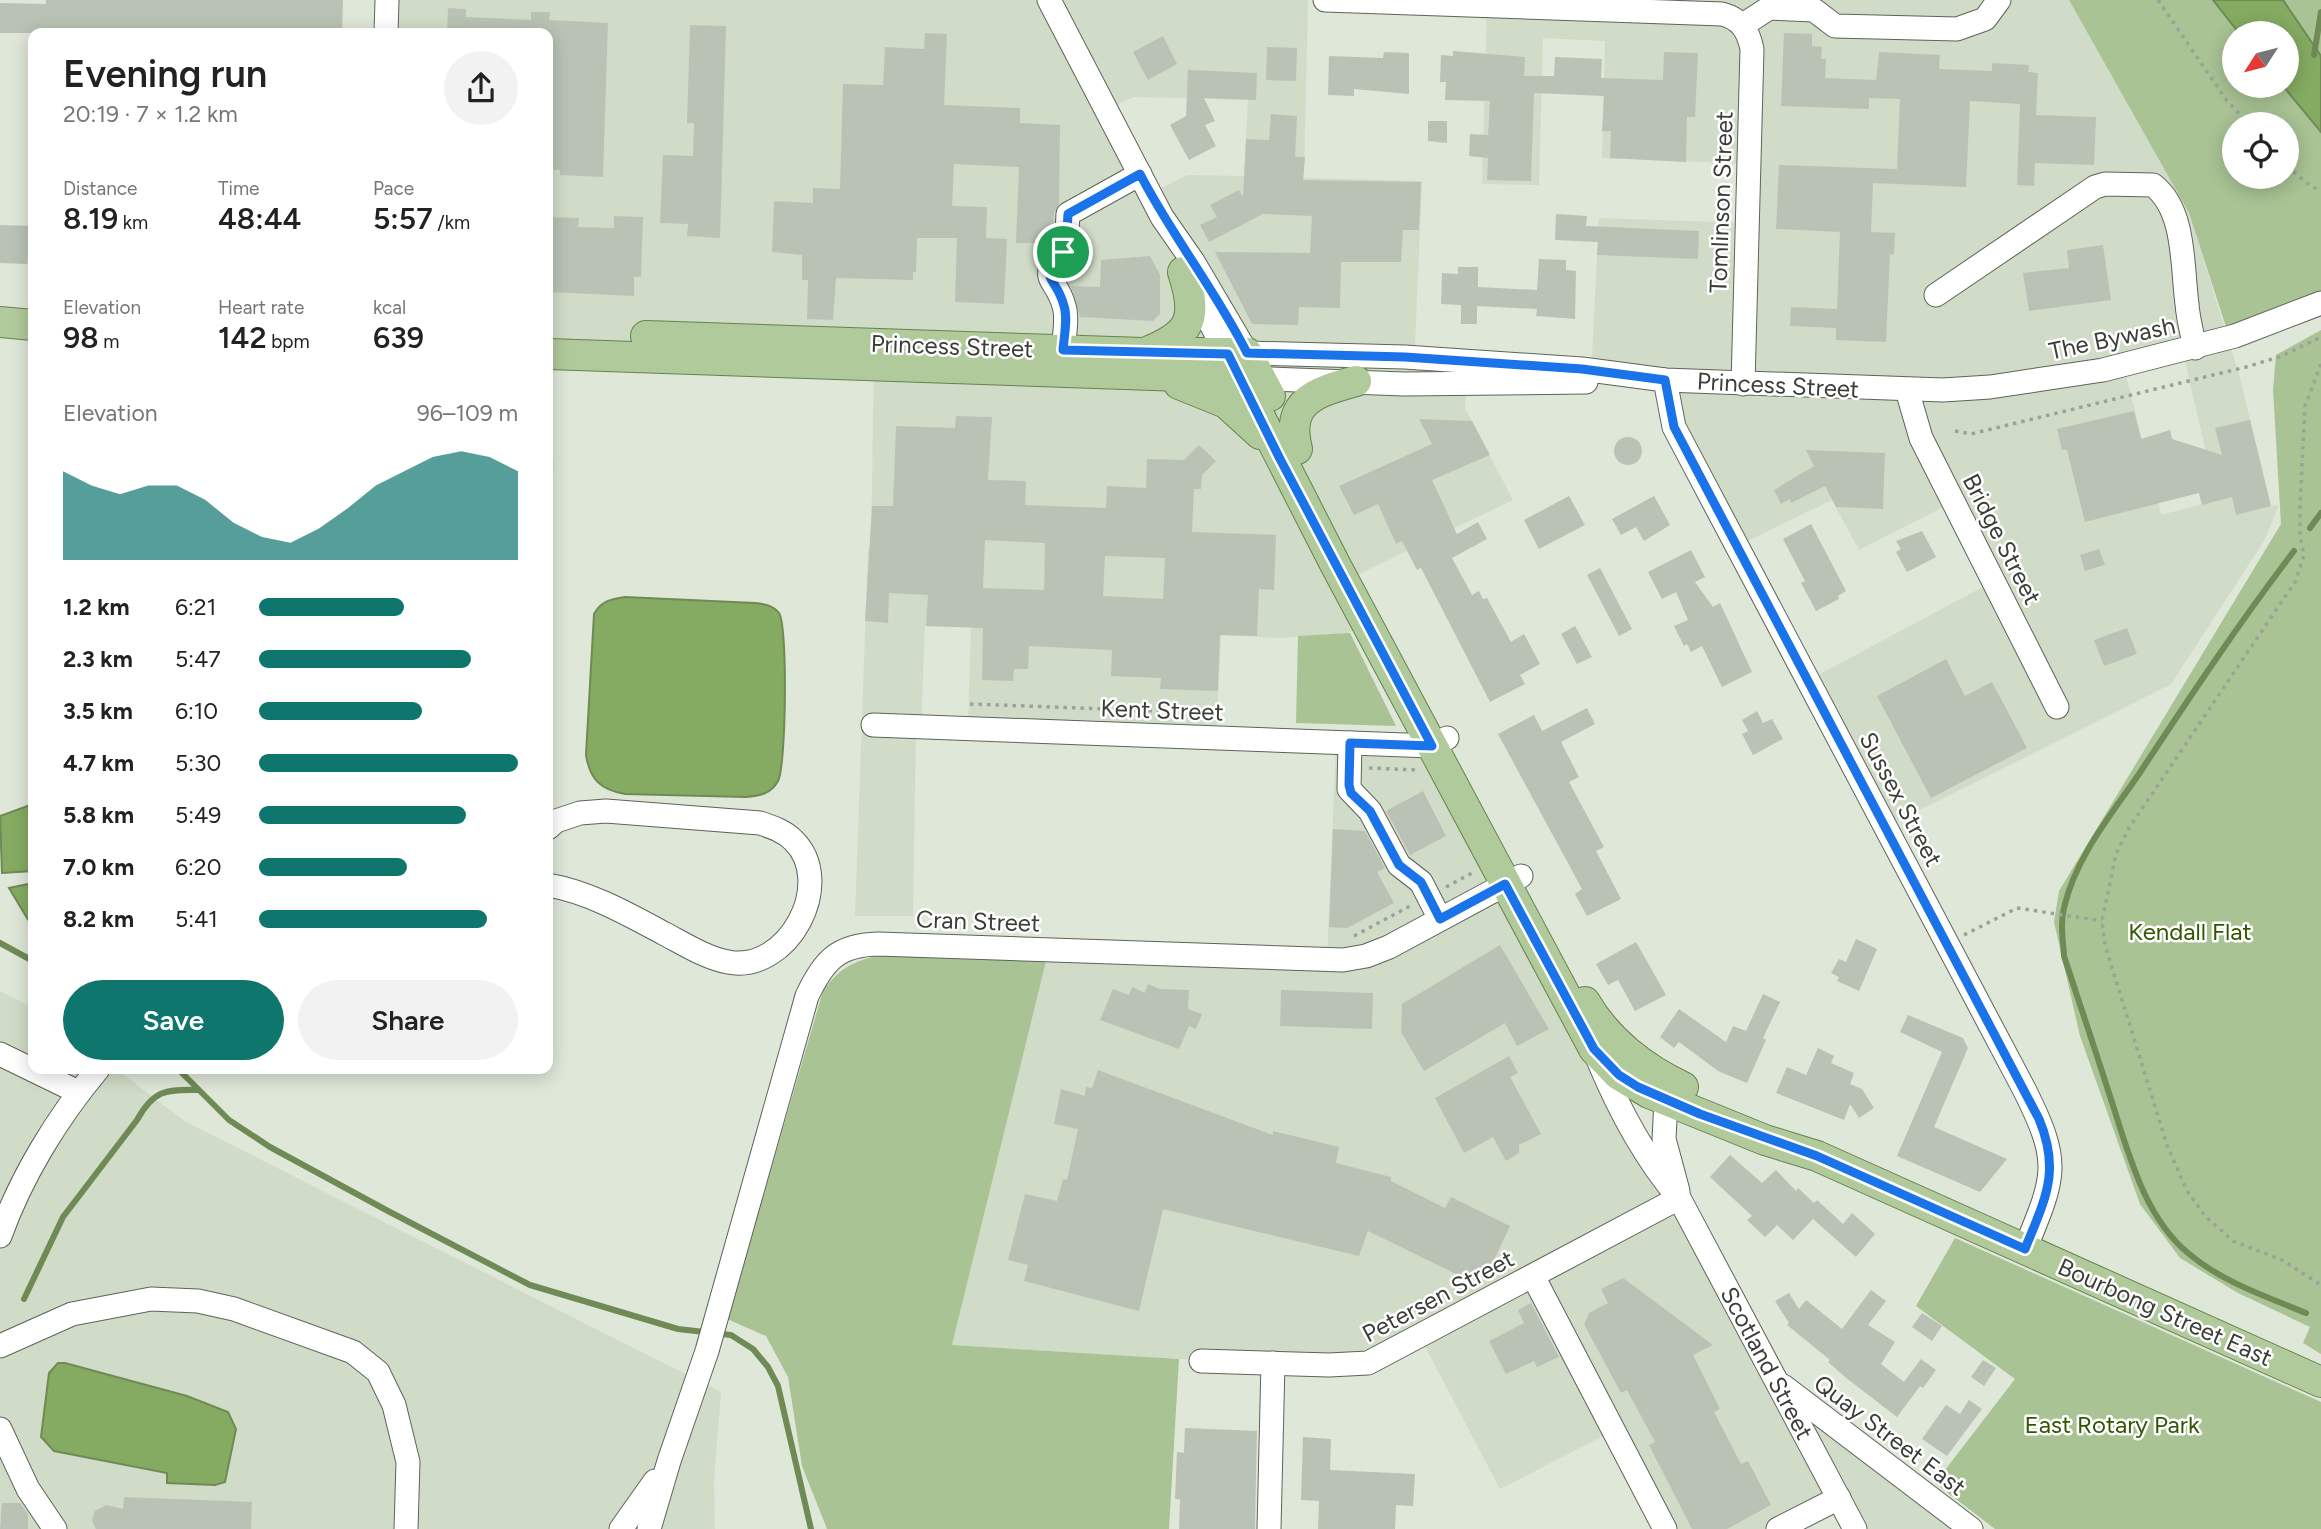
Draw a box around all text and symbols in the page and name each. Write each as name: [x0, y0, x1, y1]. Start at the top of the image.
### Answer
north arrow: [2222, 21, 2300, 98]
map controls: [2222, 21, 2299, 189]
text: Evening run: [63, 51, 267, 97]
button: share: [444, 51, 518, 125]
text: 20:19 · 7 × 1.2 km: [63, 100, 238, 128]
street label: Tomlinson Street: [1703, 111, 1739, 293]
button: locate: [2222, 112, 2299, 189]
text: Distance: [63, 177, 137, 200]
text: Time: [218, 177, 259, 200]
text: Pace: [373, 177, 414, 200]
text: 8.19: [63, 200, 118, 237]
text: 48:44: [218, 200, 301, 237]
text: 5:57: [373, 200, 433, 237]
text: km: [118, 211, 148, 234]
text: /km: [433, 211, 470, 234]
pin: [1033, 222, 1093, 282]
icon: arrive: [1044, 233, 1082, 271]
text: Elevation: [63, 296, 141, 319]
text: Heart rate: [218, 296, 304, 319]
text: kcal: [373, 296, 406, 319]
street label: The Bywash: [2046, 310, 2178, 366]
text: 98: [63, 319, 99, 356]
text: 142: [218, 319, 267, 356]
text: 639: [373, 319, 424, 356]
street label: Princess Street: [870, 329, 1034, 363]
text: m: [99, 330, 120, 353]
text: bpm: [267, 330, 310, 353]
street label: Princess Street: [1696, 366, 1860, 404]
text: Elevation: [63, 399, 158, 427]
text: 96–109 m: [417, 399, 518, 427]
street label: Bridge Street: [1957, 469, 2047, 609]
text: 1.2 km: [63, 593, 130, 621]
text: 6:21: [175, 593, 216, 621]
text: 2.3 km: [63, 645, 133, 673]
text: 5:47: [175, 645, 221, 673]
street label: Kent Street: [1100, 693, 1224, 727]
text: 3.5 km: [63, 697, 133, 725]
text: 6:10: [175, 697, 218, 725]
street label: Sussex Street: [1853, 727, 1949, 871]
text: 4.7 km: [63, 749, 134, 777]
text: 5:30: [175, 749, 221, 777]
text: 5.8 km: [63, 801, 134, 829]
text: 5:49: [175, 801, 221, 829]
text: 7.0 km: [63, 853, 134, 881]
text: 6:20: [175, 853, 221, 881]
street label: Cran Street: [915, 904, 1041, 938]
text: 8.2 km: [63, 905, 134, 933]
text: 5:41: [175, 905, 218, 933]
park label: Kendall Flat: [2128, 917, 2252, 946]
button: Save: [63, 980, 284, 1060]
button: Share: [298, 980, 518, 1060]
street label: Petersen Street: [1357, 1244, 1519, 1348]
street label: Bourbong Street East: [2053, 1252, 2277, 1372]
street label: Scotland Street: [1715, 1282, 1819, 1444]
street label: Quay Street East: [1808, 1368, 1972, 1502]
park label: East Rotary Park: [2024, 1410, 2200, 1439]

